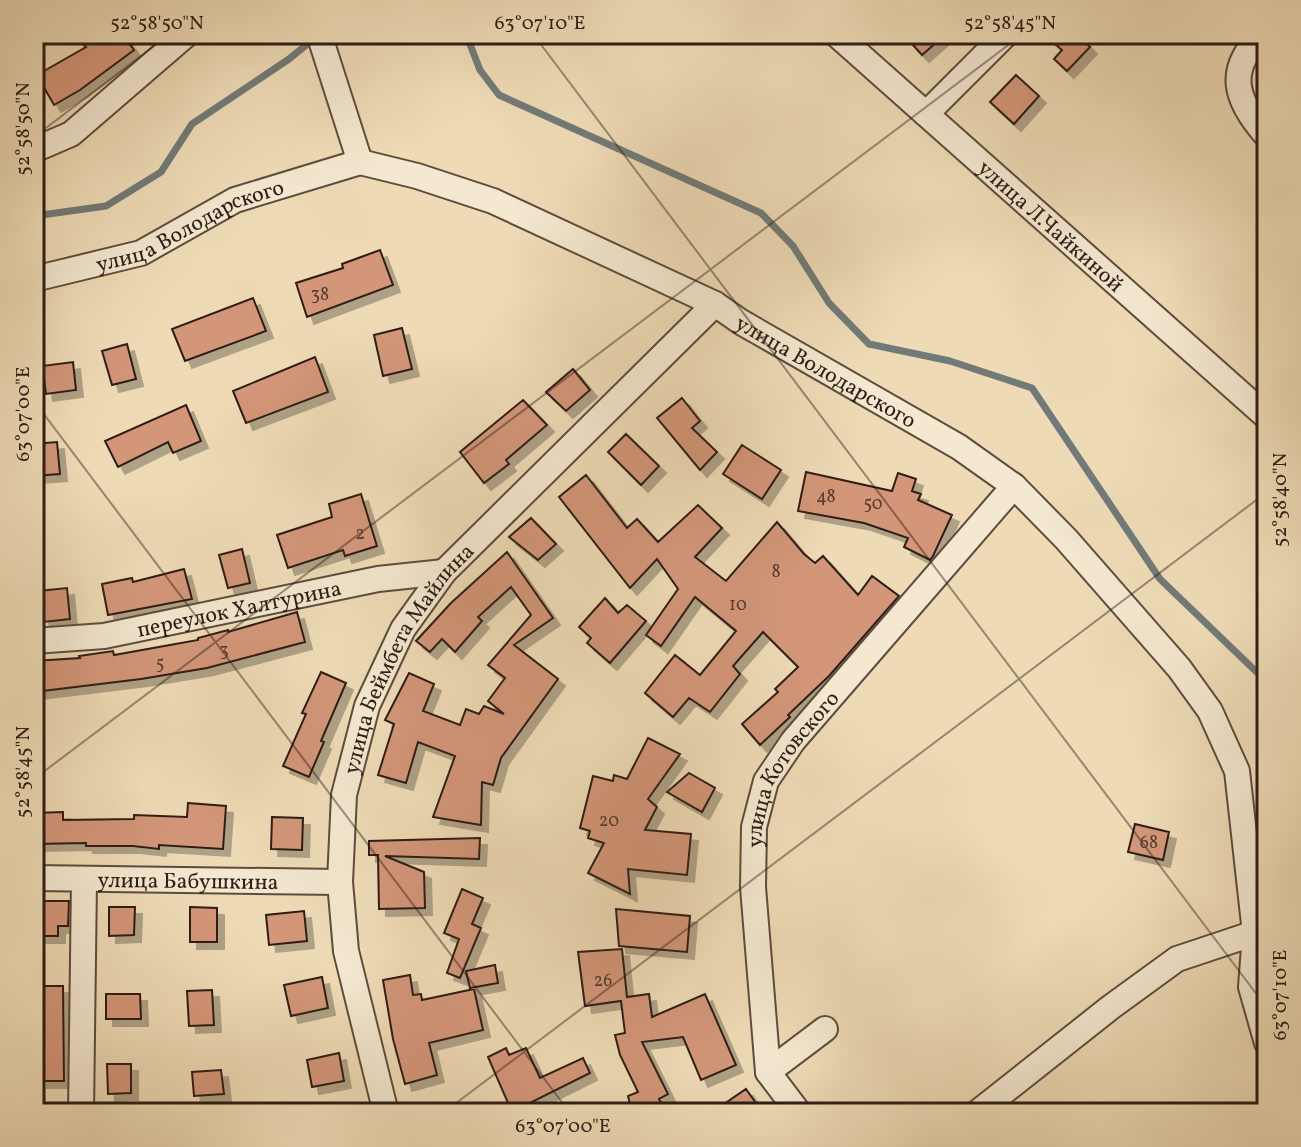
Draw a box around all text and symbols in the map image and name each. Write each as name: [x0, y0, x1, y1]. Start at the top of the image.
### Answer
text: 52°58'50"N: [110, 10, 204, 38]
text: 63°07'10"E: [494, 10, 586, 38]
text: 52°58'45"N: [964, 10, 1056, 38]
text: 52°58'50"N: [10, 82, 38, 176]
street label: улица Л.Чайкиной: [970, 154, 1129, 301]
street label: улица Володарского: [93, 173, 288, 281]
house number: 38: [311, 283, 329, 308]
street label: улица Володарского: [729, 309, 921, 437]
text: 63°07'00"E: [10, 366, 38, 462]
text: 52°58'40"N: [1267, 453, 1295, 547]
house number: 48: [816, 485, 836, 510]
house number: 50: [863, 492, 883, 517]
house number: 2: [355, 522, 365, 547]
street label: улица Беймбета Майлина: [337, 537, 482, 778]
house number: 8: [771, 560, 781, 585]
street label: переулок Халтурина: [134, 574, 344, 647]
house number: 10: [729, 593, 747, 618]
house number: 3: [219, 639, 229, 664]
house number: 5: [156, 652, 164, 677]
street label: улица Котовского: [741, 685, 848, 848]
text: 52°58'45"N: [10, 726, 38, 818]
house number: 20: [599, 809, 619, 834]
house number: 68: [1140, 831, 1158, 856]
street label: улица Бабушкина: [97, 866, 279, 899]
text: 63°07'10"E: [1267, 949, 1295, 1041]
house number: 26: [594, 969, 612, 994]
text: 63°07'00"E: [515, 1113, 611, 1141]

